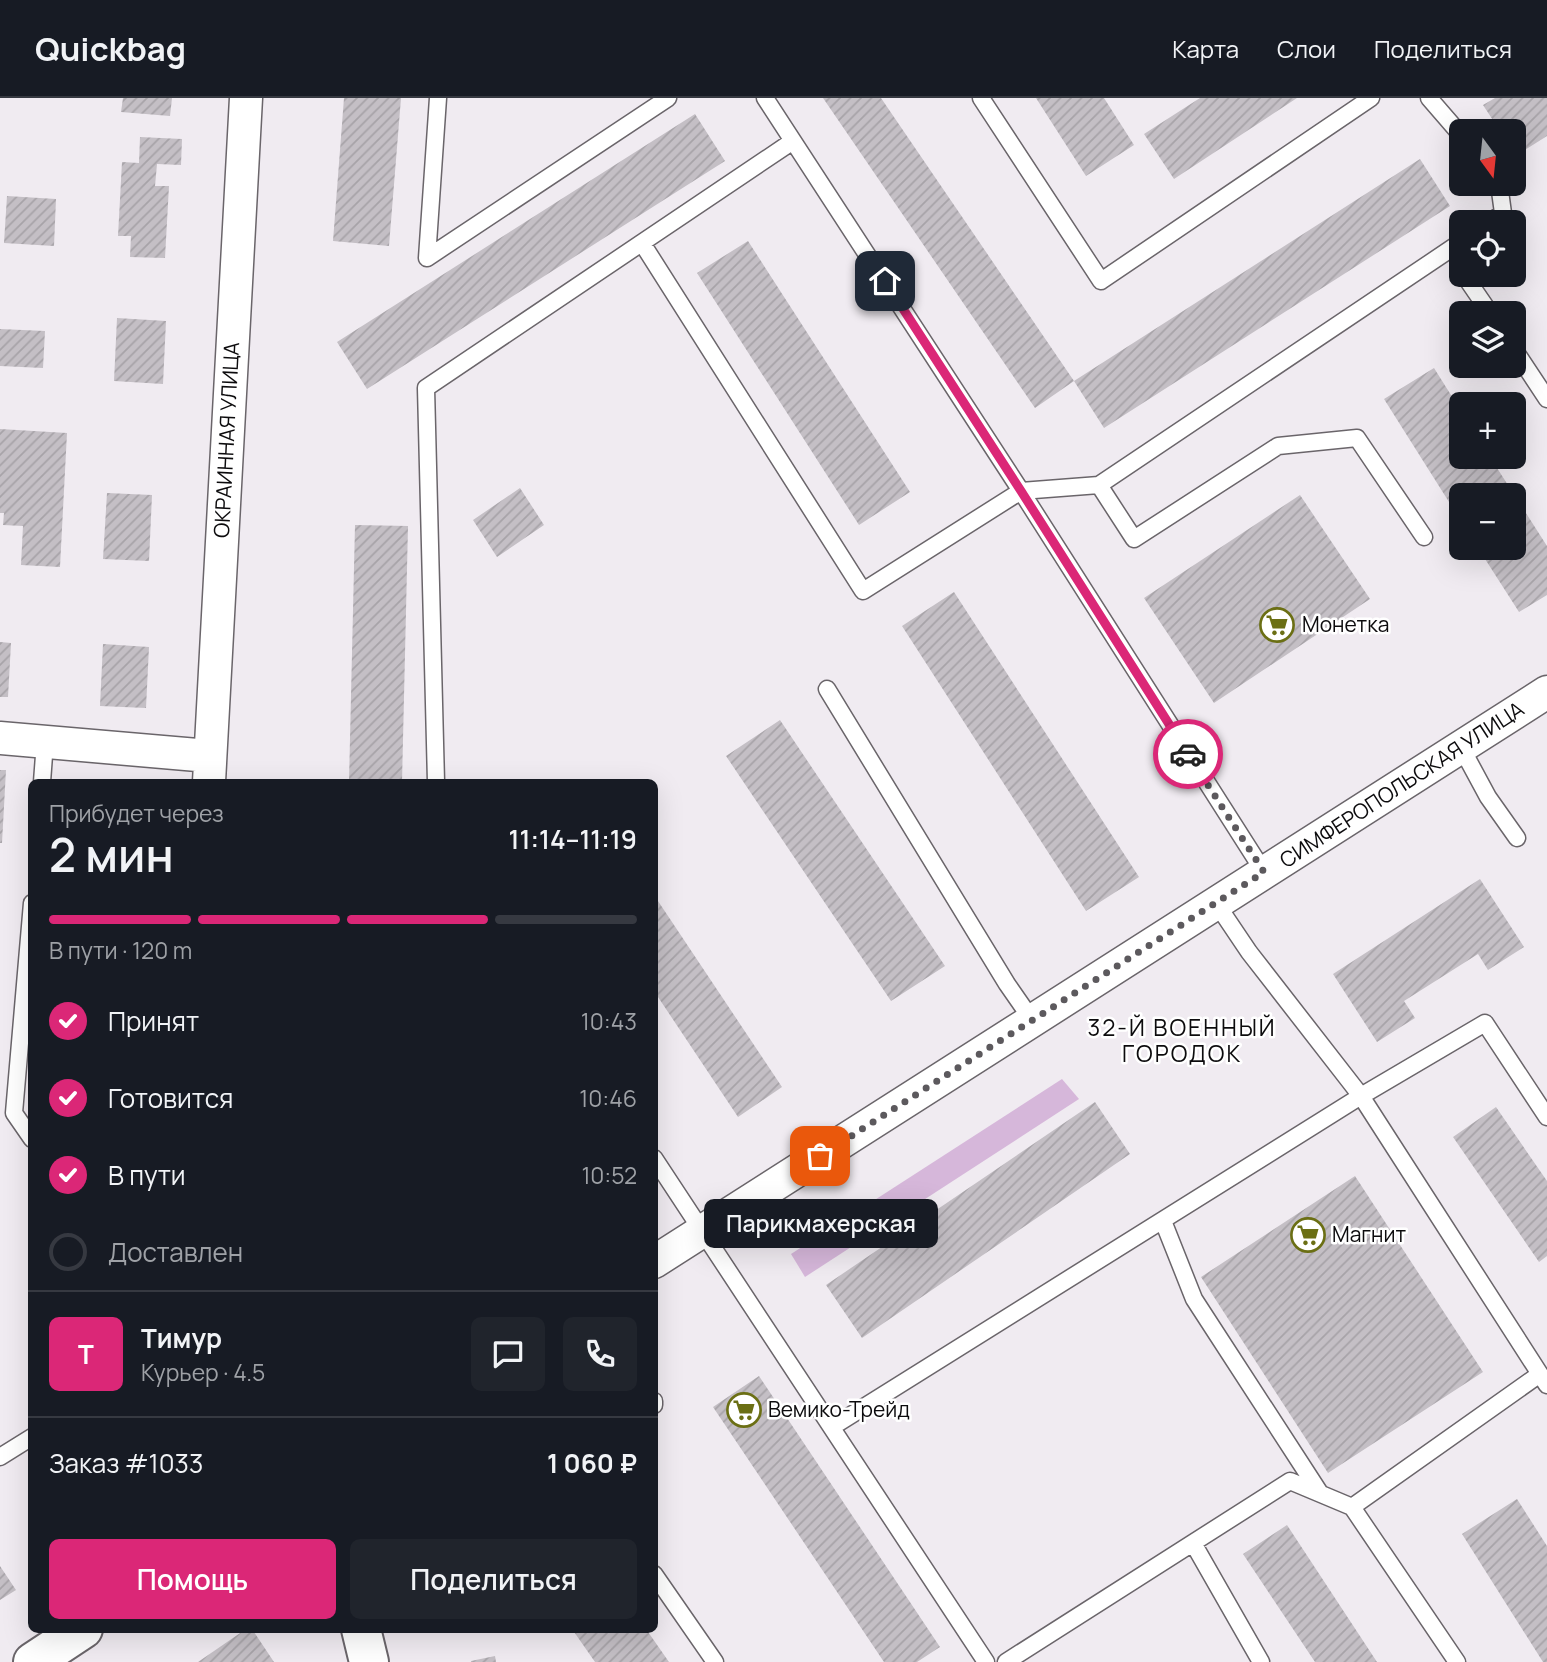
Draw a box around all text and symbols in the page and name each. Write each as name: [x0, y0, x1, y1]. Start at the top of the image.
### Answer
text: Quickbag: [35, 26, 186, 71]
text: Карта: [1172, 32, 1239, 65]
text: Слои: [1277, 32, 1336, 65]
text: Поделиться: [1374, 32, 1512, 65]
north arrow: [1449, 119, 1526, 196]
map controls: [1449, 119, 1526, 560]
button: locate: [1449, 210, 1526, 287]
pin: [855, 251, 915, 311]
icon: home: [866, 262, 904, 300]
button: layers: [1449, 301, 1526, 378]
street label: ОКРАИННАЯ УЛИЦА: [207, 341, 245, 539]
button: +: [1449, 392, 1526, 469]
button: −: [1449, 483, 1526, 560]
supermarket icon: Монетка: [1258, 606, 1296, 644]
place label: Монетка: [1302, 610, 1389, 638]
street label: СИМФЕРОПОЛЬСКАЯ УЛИЦА: [1274, 695, 1529, 874]
courier: [1153, 719, 1223, 789]
icon: car: [1169, 735, 1207, 773]
text: Прибудет через: [49, 797, 224, 829]
text: 11:14–11:19: [509, 821, 637, 857]
text: 2 мин: [49, 823, 174, 886]
text: В пути · 120 m: [49, 934, 192, 966]
icon: check: [49, 1002, 87, 1040]
text: Принят: [108, 1003, 199, 1039]
text: 10:43: [581, 1005, 637, 1037]
district label: 32-Й ВОЕННЫЙ ГОРОДОК: [1087, 1011, 1277, 1069]
icon: check: [49, 1079, 87, 1117]
text: Готовится: [108, 1080, 233, 1116]
text: 10:46: [579, 1082, 637, 1114]
pin: [790, 1126, 850, 1186]
icon: bag: [801, 1137, 839, 1175]
icon: check: [49, 1156, 87, 1194]
text: В пути: [108, 1157, 186, 1193]
text: 10:52: [581, 1159, 637, 1191]
callout: Парикмахерская: [703, 1198, 937, 1247]
text: Парикмахерская: [726, 1207, 916, 1239]
supermarket icon: Магнит: [1289, 1216, 1327, 1254]
place label: Магнит: [1332, 1220, 1406, 1248]
text: Доставлен: [108, 1234, 243, 1270]
button: chat: [471, 1317, 545, 1391]
button: phone: [563, 1317, 637, 1391]
text: Тимур: [141, 1320, 222, 1356]
text: Т: [78, 1336, 94, 1372]
text: Курьер · 4.5: [141, 1356, 265, 1388]
supermarket icon: Вемико-Трейд: [725, 1391, 763, 1429]
place label: Вемико-Трейд: [768, 1395, 910, 1423]
text: Заказ #1033: [49, 1445, 203, 1481]
text: 1 060 ₽: [547, 1445, 637, 1481]
button: Помощь: [49, 1539, 336, 1619]
button: Поделиться: [350, 1539, 637, 1619]

